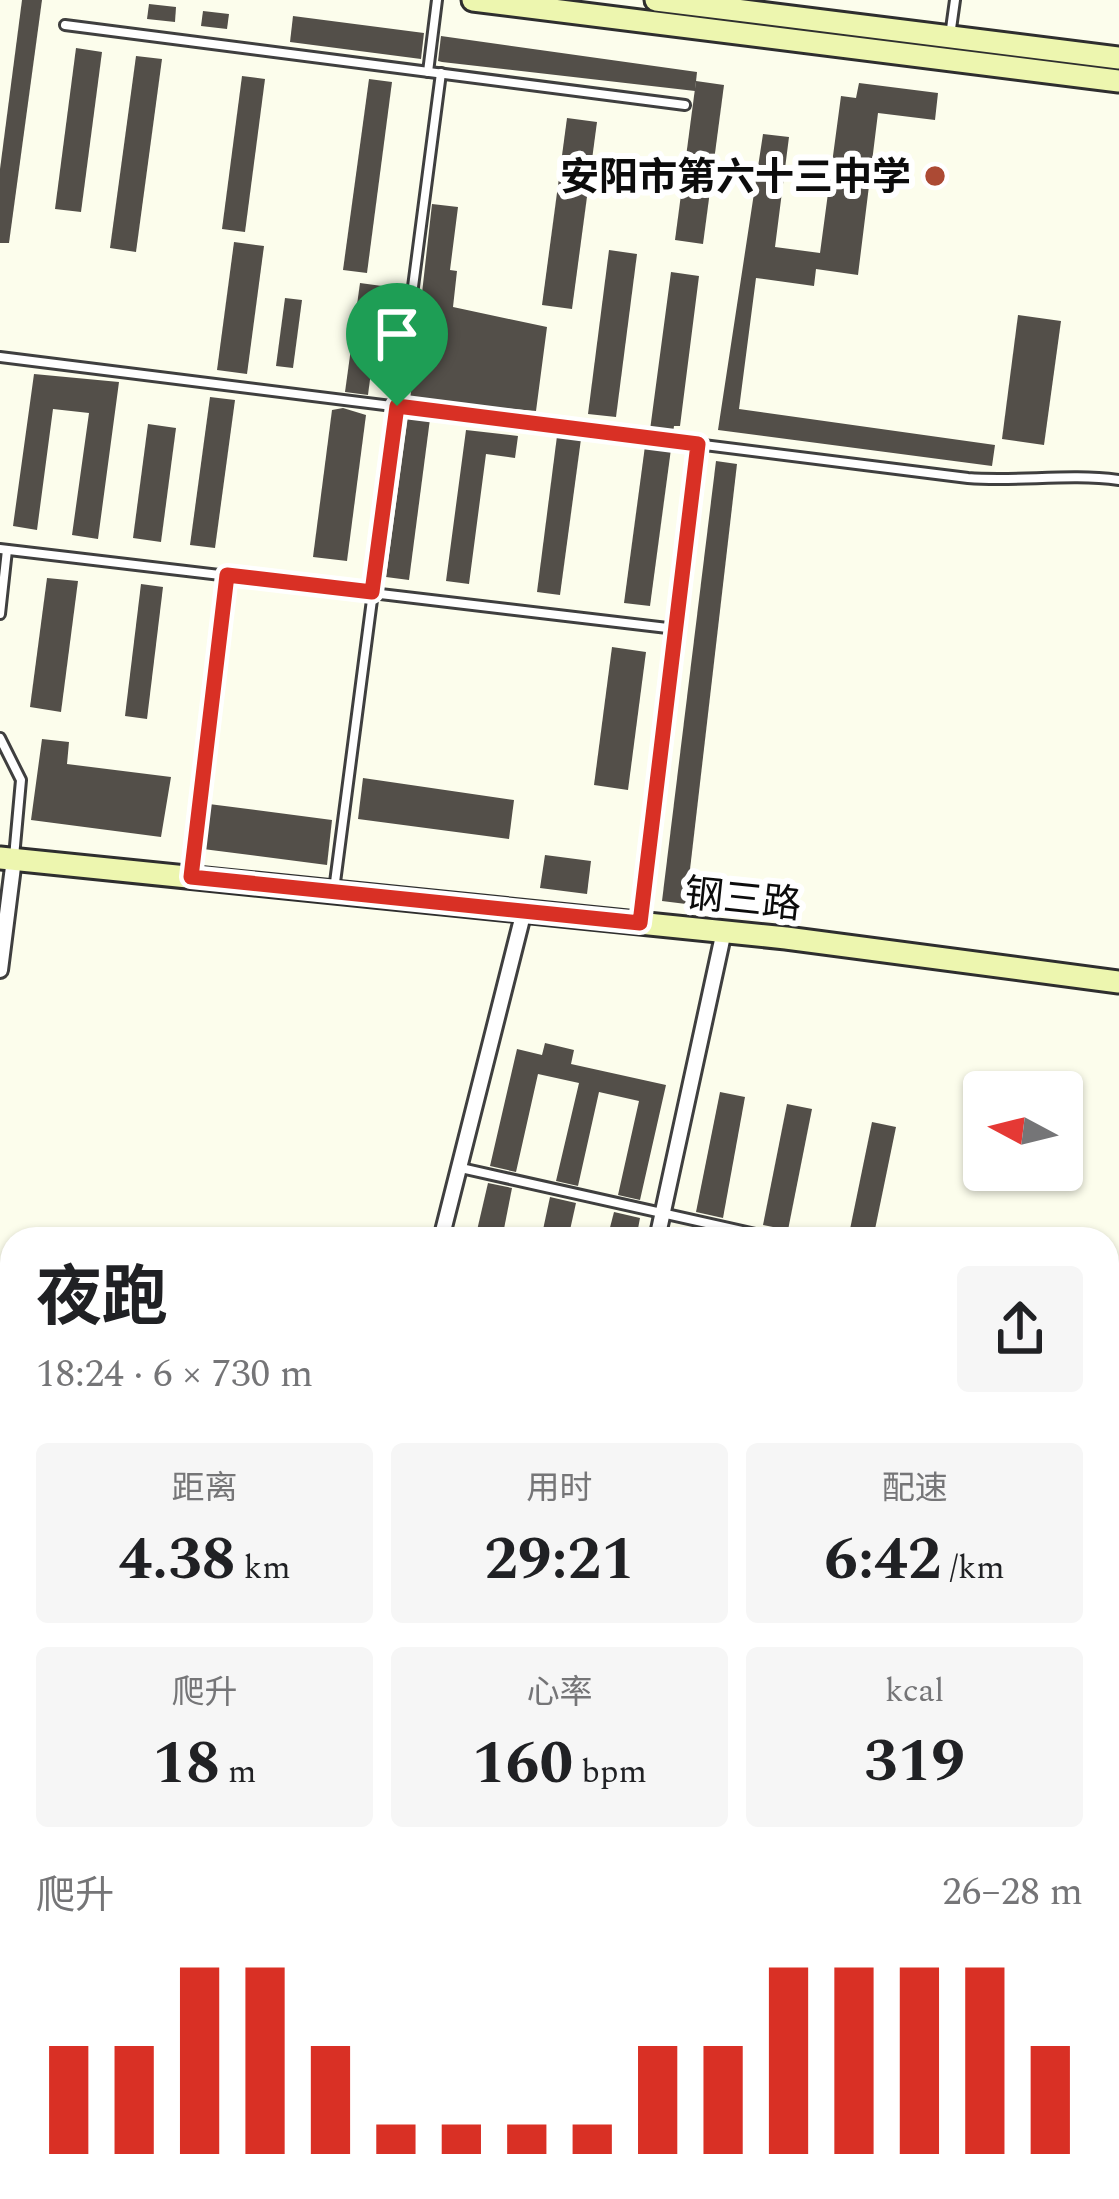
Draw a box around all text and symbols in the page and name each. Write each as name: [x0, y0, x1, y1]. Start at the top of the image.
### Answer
place label: 安阳市第六十三中学: [560, 149, 911, 208]
marker: 安阳市第六十三中学: [922, 163, 948, 189]
pin: [346, 283, 448, 406]
icon: arrive: [364, 301, 430, 367]
street label: 钢三路: [681, 865, 804, 936]
north arrow: [963, 1071, 1083, 1191]
map controls: [963, 1071, 1083, 1191]
text: 夜跑: [36, 1249, 168, 1350]
button: share: [957, 1266, 1083, 1392]
text: 18:24 · 6 × 730 m: [36, 1345, 313, 1404]
text: 距离: [172, 1464, 238, 1514]
text: 用时: [527, 1464, 593, 1514]
text: 配速: [882, 1464, 948, 1514]
text: 4.38: [118, 1514, 236, 1606]
text: 29:21: [484, 1514, 635, 1606]
text: 6:42: [824, 1514, 941, 1606]
text: km: [236, 1543, 291, 1593]
text: /km: [941, 1543, 1005, 1593]
text: kcal: [885, 1666, 944, 1716]
text: 爬升: [172, 1668, 238, 1718]
text: 心率: [527, 1668, 593, 1718]
text: 319: [864, 1716, 965, 1808]
text: 18: [153, 1718, 220, 1810]
text: 160: [472, 1718, 573, 1810]
text: m: [220, 1747, 256, 1797]
text: bpm: [573, 1747, 647, 1797]
text: 26–28 m: [942, 1863, 1083, 1922]
text: 爬升: [36, 1867, 114, 1926]

